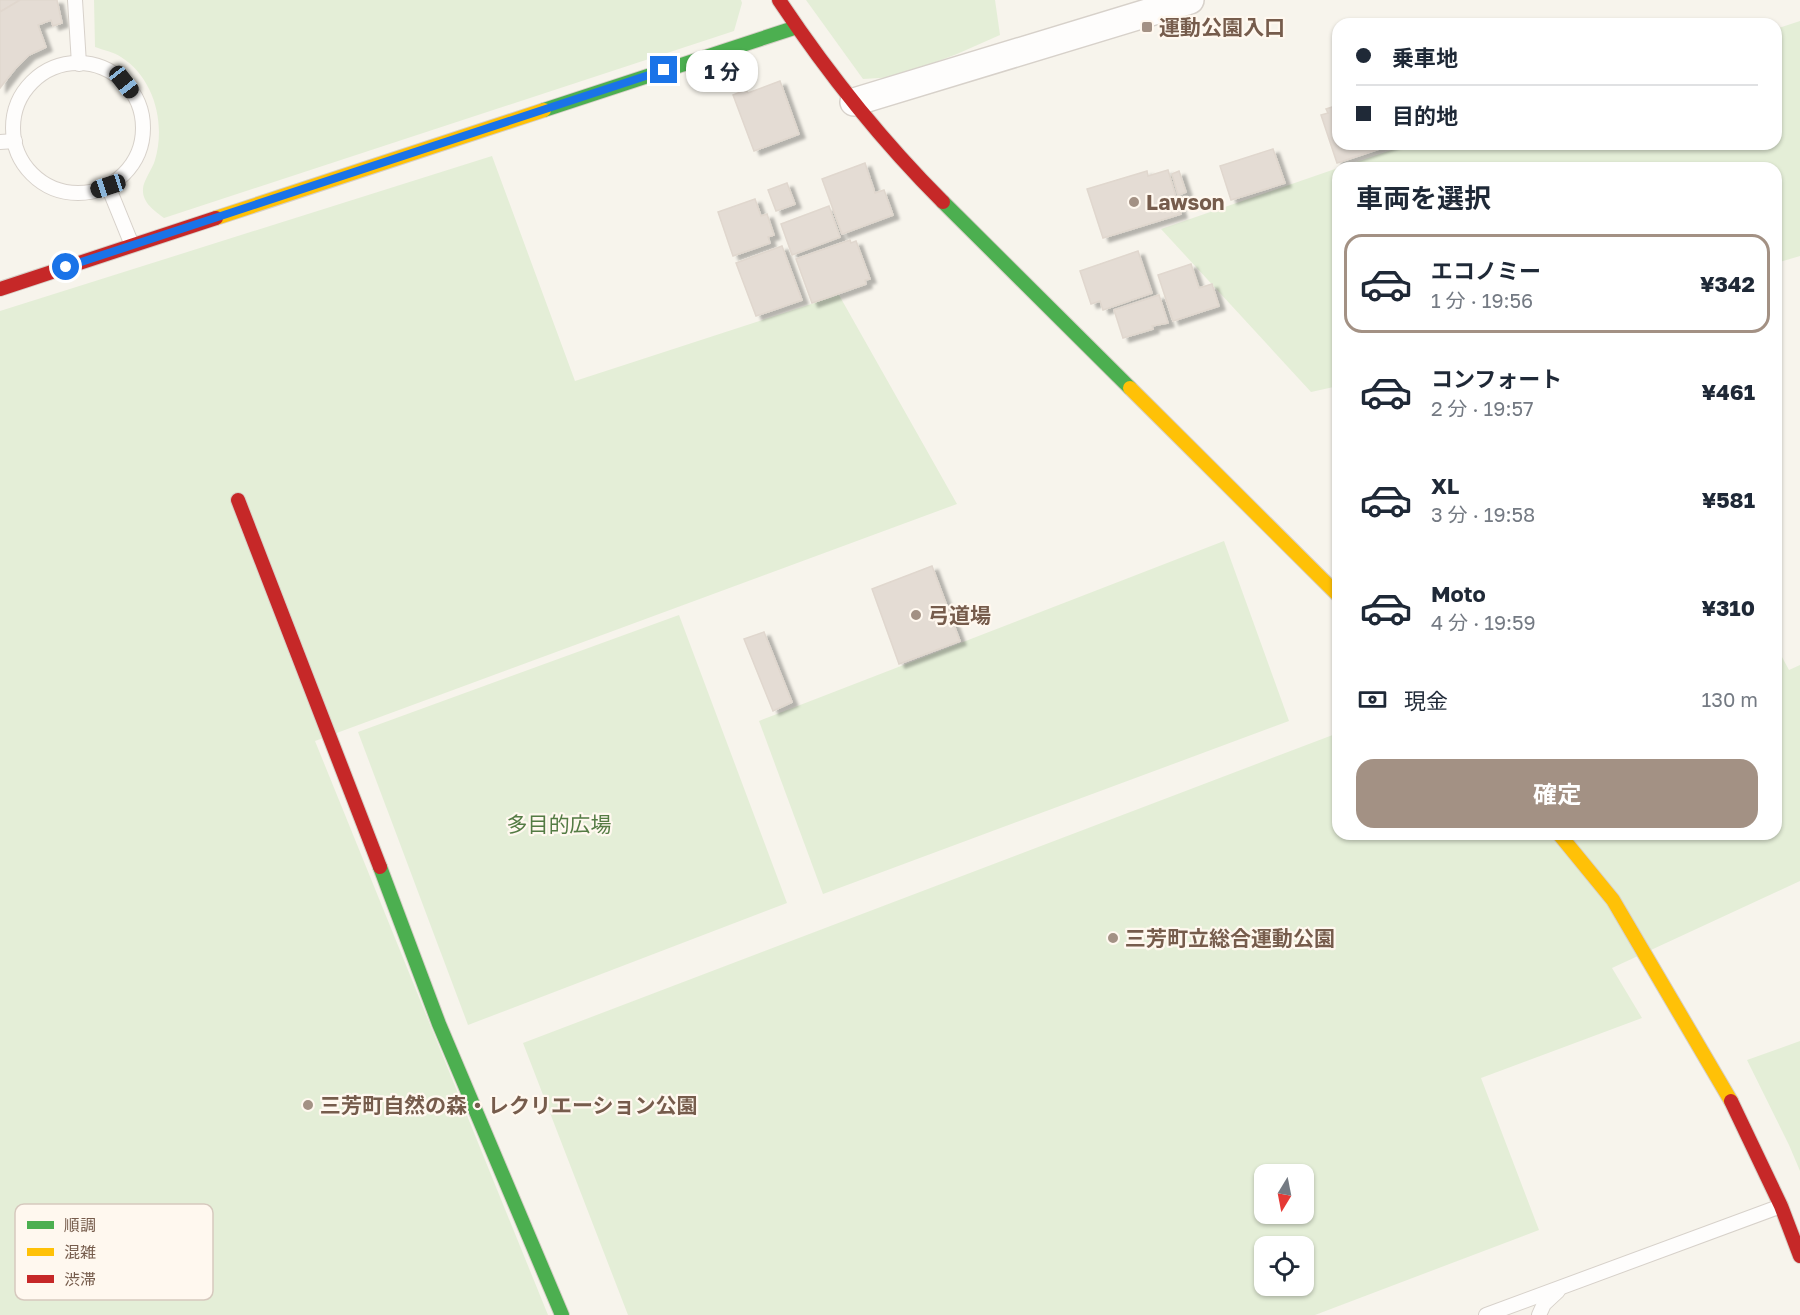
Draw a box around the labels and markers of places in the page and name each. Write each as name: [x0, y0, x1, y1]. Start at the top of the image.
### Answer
place label: 運動公園入口: [1159, 14, 1285, 40]
marker: 運動公園入口: [1140, 20, 1154, 34]
place label: Lawson: [1146, 189, 1225, 215]
marker: Lawson: [1127, 195, 1141, 209]
place label: 弓道場: [928, 602, 991, 628]
marker: 弓道場: [909, 608, 923, 622]
place label: 三芳町立総合運動公園: [1125, 925, 1335, 951]
marker: 三芳町立総合運動公園: [1106, 931, 1120, 945]
place label: 三芳町自然の森・レクリエーション公園: [320, 1092, 698, 1118]
marker: 三芳町自然の森・レクリエーション公園: [301, 1098, 315, 1112]

